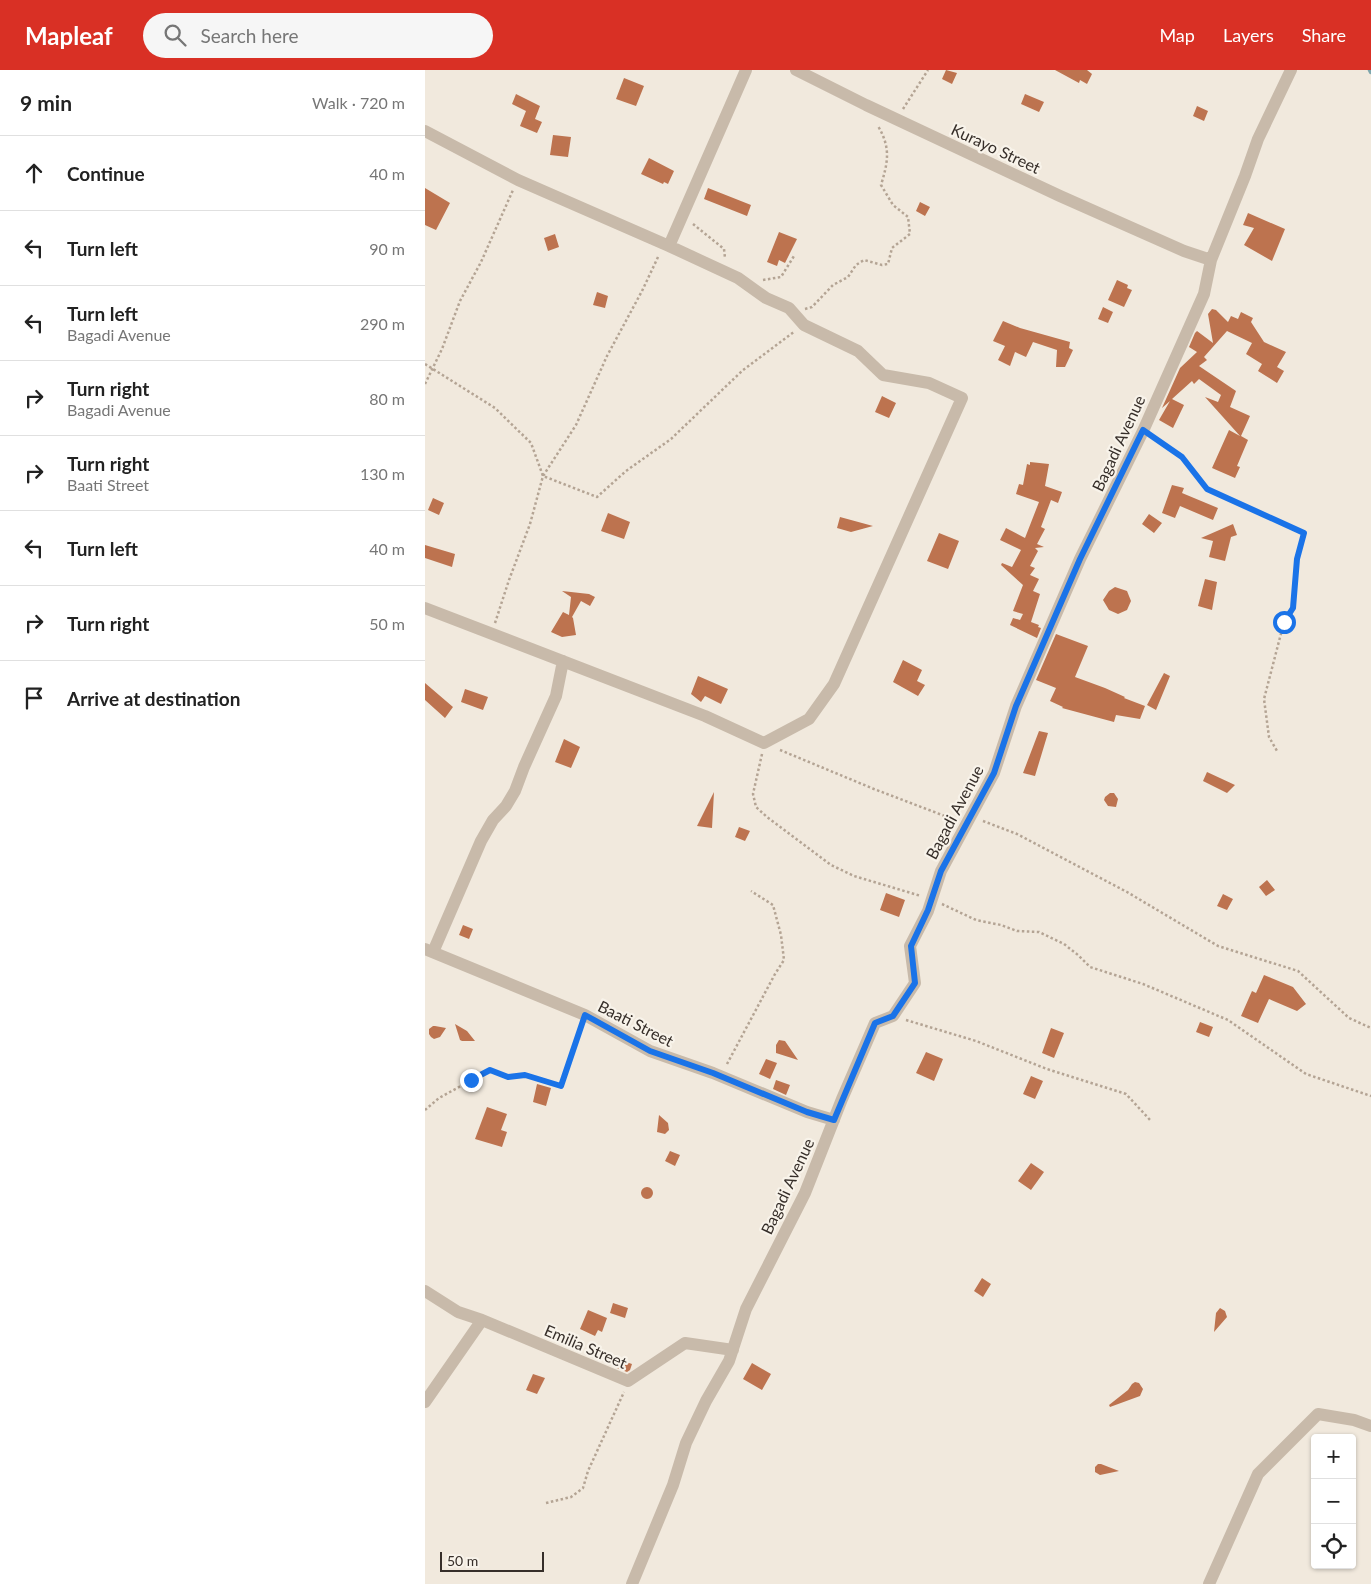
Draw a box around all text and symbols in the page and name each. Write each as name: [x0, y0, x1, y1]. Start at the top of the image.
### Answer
search box: [143, 13, 493, 58]
text: Mapleaf: [25, 21, 113, 50]
icon: search: [161, 21, 189, 49]
text: Search here: [201, 24, 299, 47]
text: Map: [1159, 24, 1195, 46]
text: Layers: [1223, 24, 1274, 46]
text: Share: [1302, 24, 1346, 46]
text: 9 min: [20, 90, 72, 115]
text: Walk · 720 m: [312, 93, 405, 112]
street label: Kurayo Street: [949, 119, 1044, 177]
icon: ahead: [20, 159, 48, 187]
text: Continue: [67, 162, 145, 185]
text: 40 m: [369, 164, 405, 183]
icon: left: [20, 234, 48, 262]
text: Turn left: [67, 237, 138, 260]
text: 90 m: [369, 239, 405, 258]
text: Turn left: [67, 302, 138, 325]
icon: left: [20, 309, 48, 337]
text: 290 m: [360, 314, 405, 333]
text: Bagadi Avenue: [67, 325, 171, 344]
text: Turn right: [67, 377, 149, 400]
icon: right: [20, 384, 48, 412]
text: 80 m: [369, 389, 405, 408]
street label: Bagadi Avenue: [1087, 392, 1149, 494]
text: Bagadi Avenue: [67, 400, 171, 419]
text: Turn right: [67, 452, 149, 475]
icon: right: [20, 459, 48, 487]
text: 130 m: [360, 464, 405, 483]
text: Baati Street: [67, 475, 149, 494]
icon: left: [20, 534, 48, 562]
text: Turn left: [67, 537, 138, 560]
text: 40 m: [369, 539, 405, 558]
icon: right: [20, 609, 48, 637]
route start: [1273, 611, 1296, 634]
text: Turn right: [67, 612, 149, 635]
text: 50 m: [369, 614, 405, 633]
icon: arrive: [20, 684, 48, 712]
text: Arrive at destination: [67, 687, 240, 710]
street label: Bagadi Avenue: [921, 762, 987, 862]
street label: Baati Street: [595, 996, 677, 1050]
route end: [460, 1069, 483, 1092]
street label: Bagadi Avenue: [756, 1135, 818, 1237]
street label: Emilia Street: [542, 1320, 630, 1372]
map controls: [1311, 1434, 1356, 1569]
button: +: [1311, 1434, 1356, 1479]
button: −: [1311, 1479, 1356, 1524]
button: locate: [1311, 1524, 1356, 1569]
scale bar: [440, 1549, 544, 1572]
text: 50 m: [447, 1552, 478, 1569]

